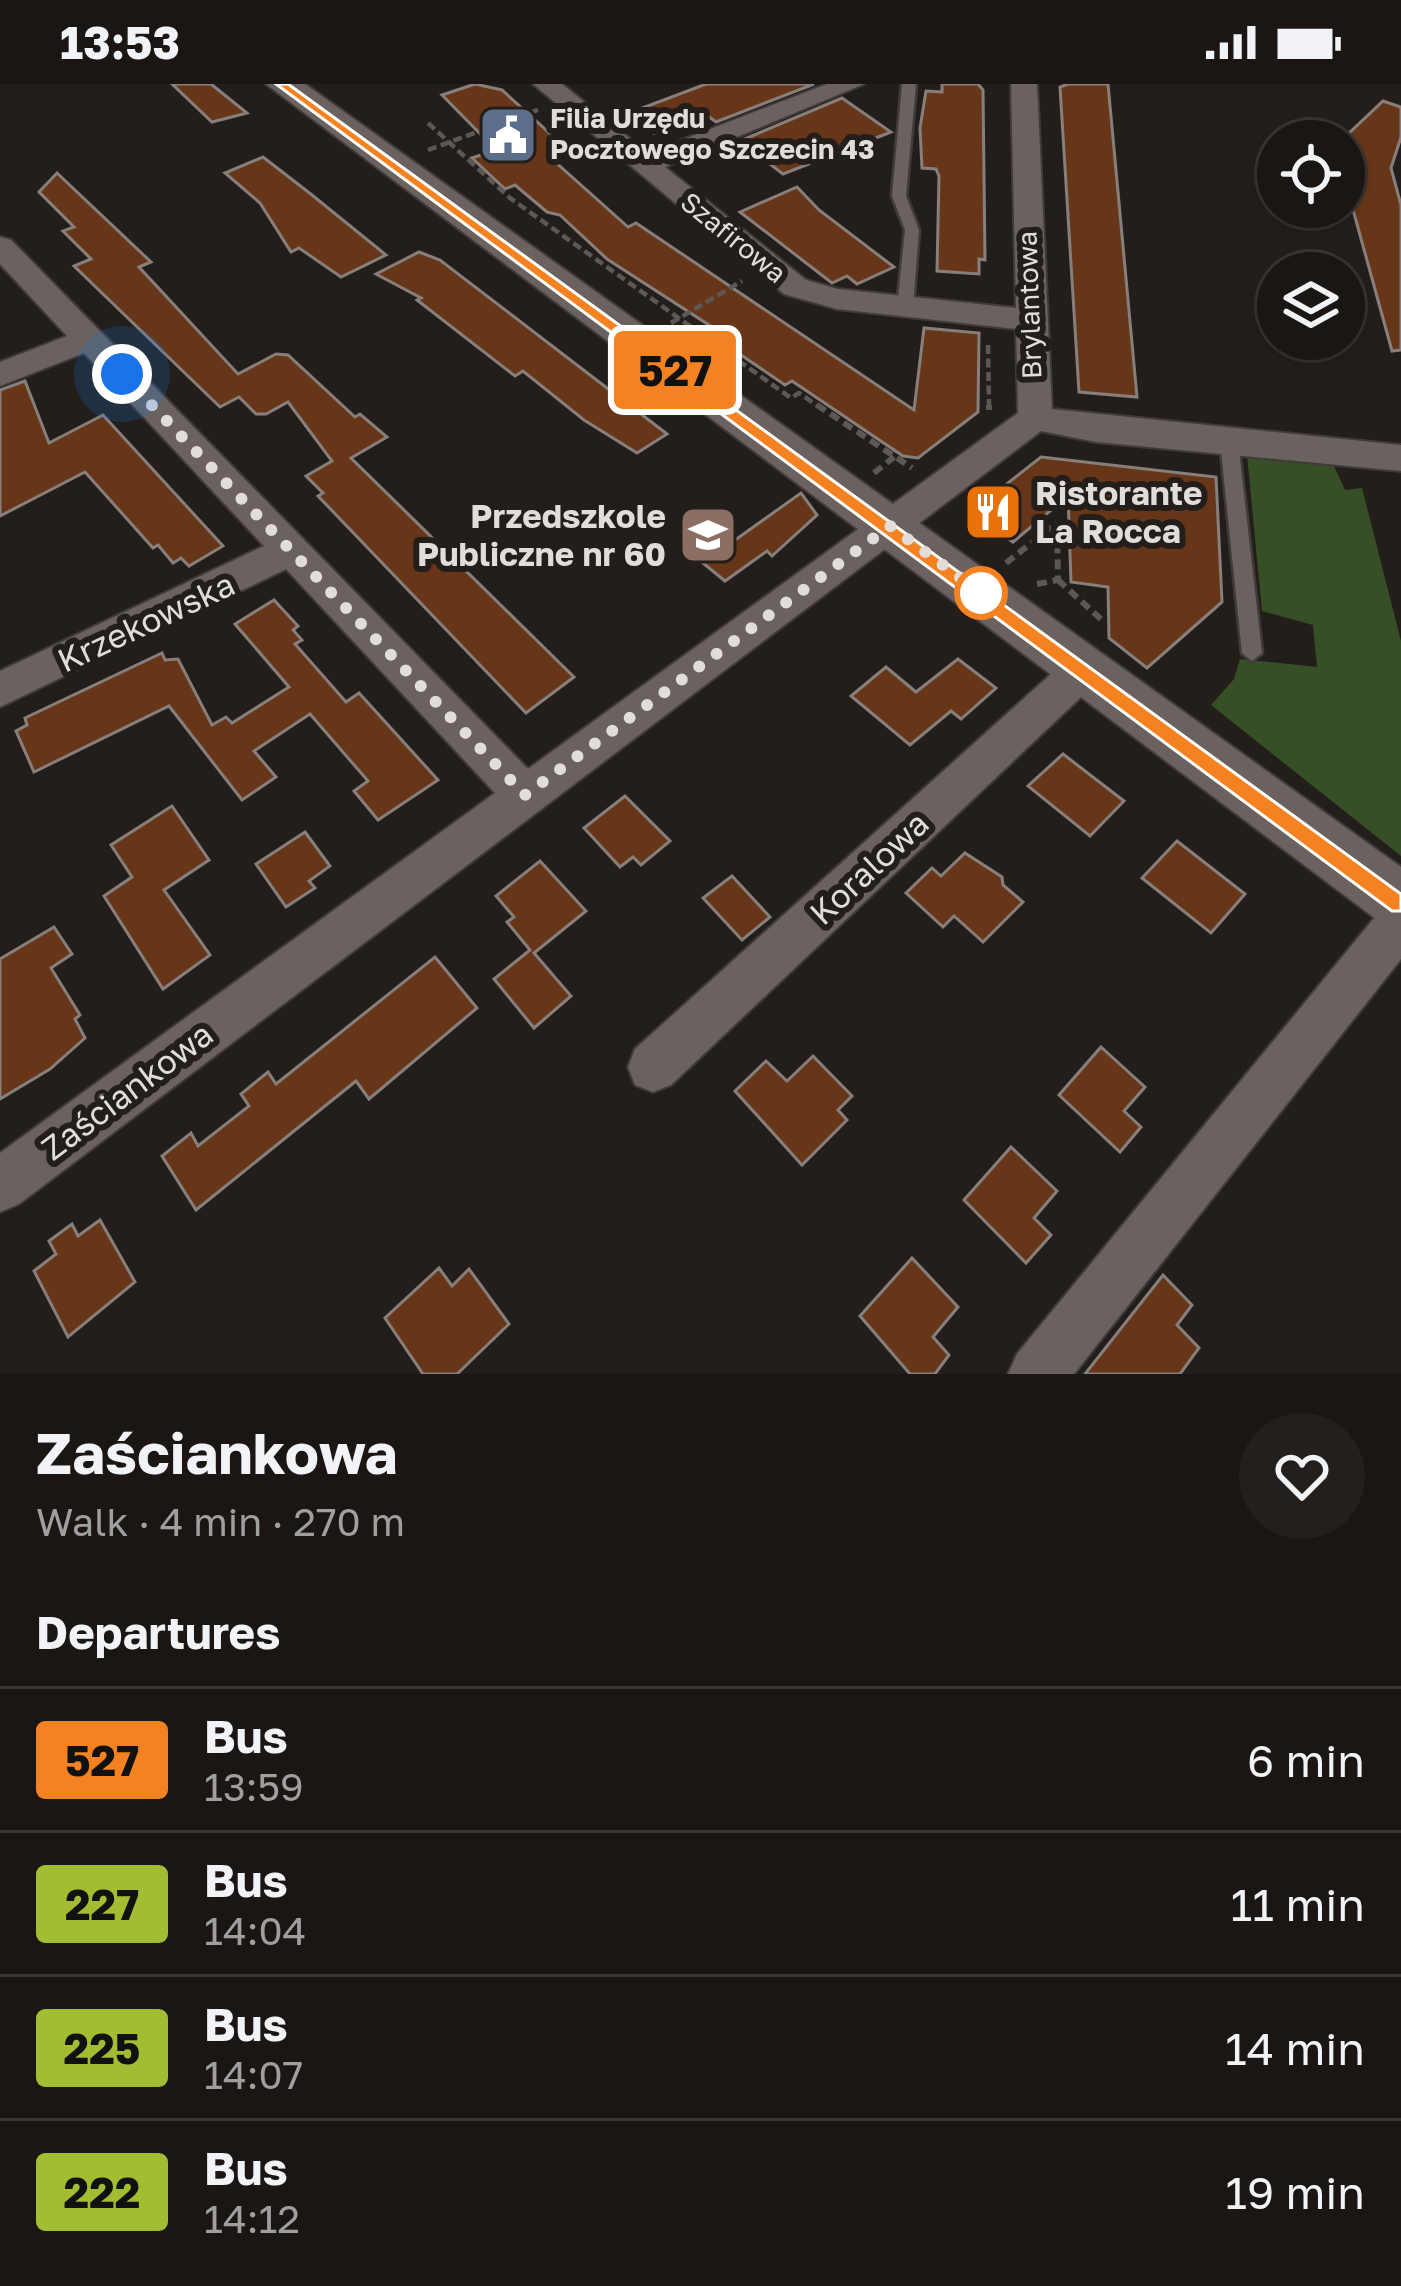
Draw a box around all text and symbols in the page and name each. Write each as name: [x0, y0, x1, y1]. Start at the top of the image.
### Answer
text: 13:53: [60, 15, 180, 69]
place label: Filia Urzędu Pocztowego Szczecin 43: [550, 102, 874, 165]
public building icon: Filia Urzędu Pocztowego Szczecin 43: [477, 104, 539, 166]
map controls: [1257, 120, 1365, 360]
button: locate: [1257, 120, 1365, 228]
street label: Szafirowa: [675, 185, 793, 289]
street label: Brylantowa: [1010, 230, 1048, 380]
button: layers: [1257, 252, 1365, 360]
line badge: 527: [606, 331, 744, 409]
your location: [92, 344, 152, 404]
text: 527: [638, 345, 712, 395]
place label: Ristorante La Rocca: [1035, 473, 1202, 550]
restaurant icon: Ristorante La Rocca: [962, 481, 1024, 543]
place label: Przedszkole Publiczne nr 60: [417, 496, 666, 573]
school or university icon: Przedszkole Publiczne nr 60: [677, 504, 739, 566]
street label: Krzekowska: [51, 564, 240, 679]
unlabelled marker: [956, 568, 1006, 618]
street label: Koralowa: [801, 803, 936, 932]
street label: Zaściankowa: [34, 1014, 220, 1168]
button: heart: [1239, 1413, 1365, 1539]
text: Zaściankowa: [36, 1418, 398, 1487]
text: Walk · 4 min · 270 m: [36, 1498, 405, 1545]
text: Departures: [36, 1605, 280, 1659]
text: Bus: [204, 1709, 288, 1763]
text: 6 min: [1247, 1733, 1365, 1787]
text: 527: [65, 1735, 139, 1785]
text: 13:59: [204, 1763, 304, 1810]
text: Bus: [204, 1853, 288, 1907]
text: 11 min: [1231, 1877, 1365, 1931]
text: 227: [65, 1879, 139, 1929]
text: 14:04: [204, 1907, 306, 1954]
text: Bus: [204, 1997, 288, 2051]
text: 14 min: [1225, 2021, 1365, 2075]
text: 225: [64, 2023, 140, 2073]
text: 14:07: [204, 2051, 303, 2098]
text: Bus: [204, 2141, 288, 2195]
text: 19 min: [1225, 2165, 1365, 2219]
text: 222: [64, 2167, 140, 2217]
text: 14:12: [204, 2195, 300, 2242]

